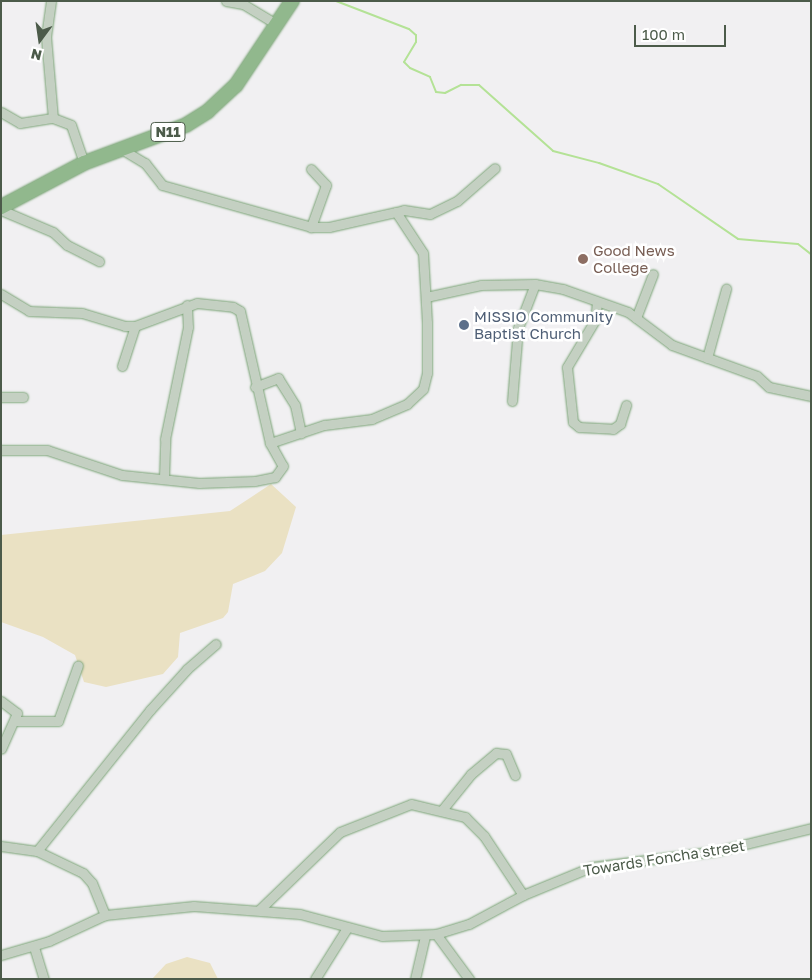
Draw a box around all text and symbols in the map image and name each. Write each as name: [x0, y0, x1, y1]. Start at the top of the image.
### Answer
north arrow: [15, 15, 65, 65]
scale bar: [637, 15, 730, 47]
text: 100 m: [642, 25, 685, 43]
text: N: [29, 46, 43, 65]
road number: N11: [149, 120, 187, 144]
place label: Good News College: [593, 241, 675, 276]
marker: Good News College: [577, 253, 589, 265]
place label: MISSIO Community Baptist Church: [474, 307, 613, 342]
marker: MISSIO Community Baptist Church: [458, 319, 470, 331]
street label: Towards Foncha street: [582, 836, 746, 880]

